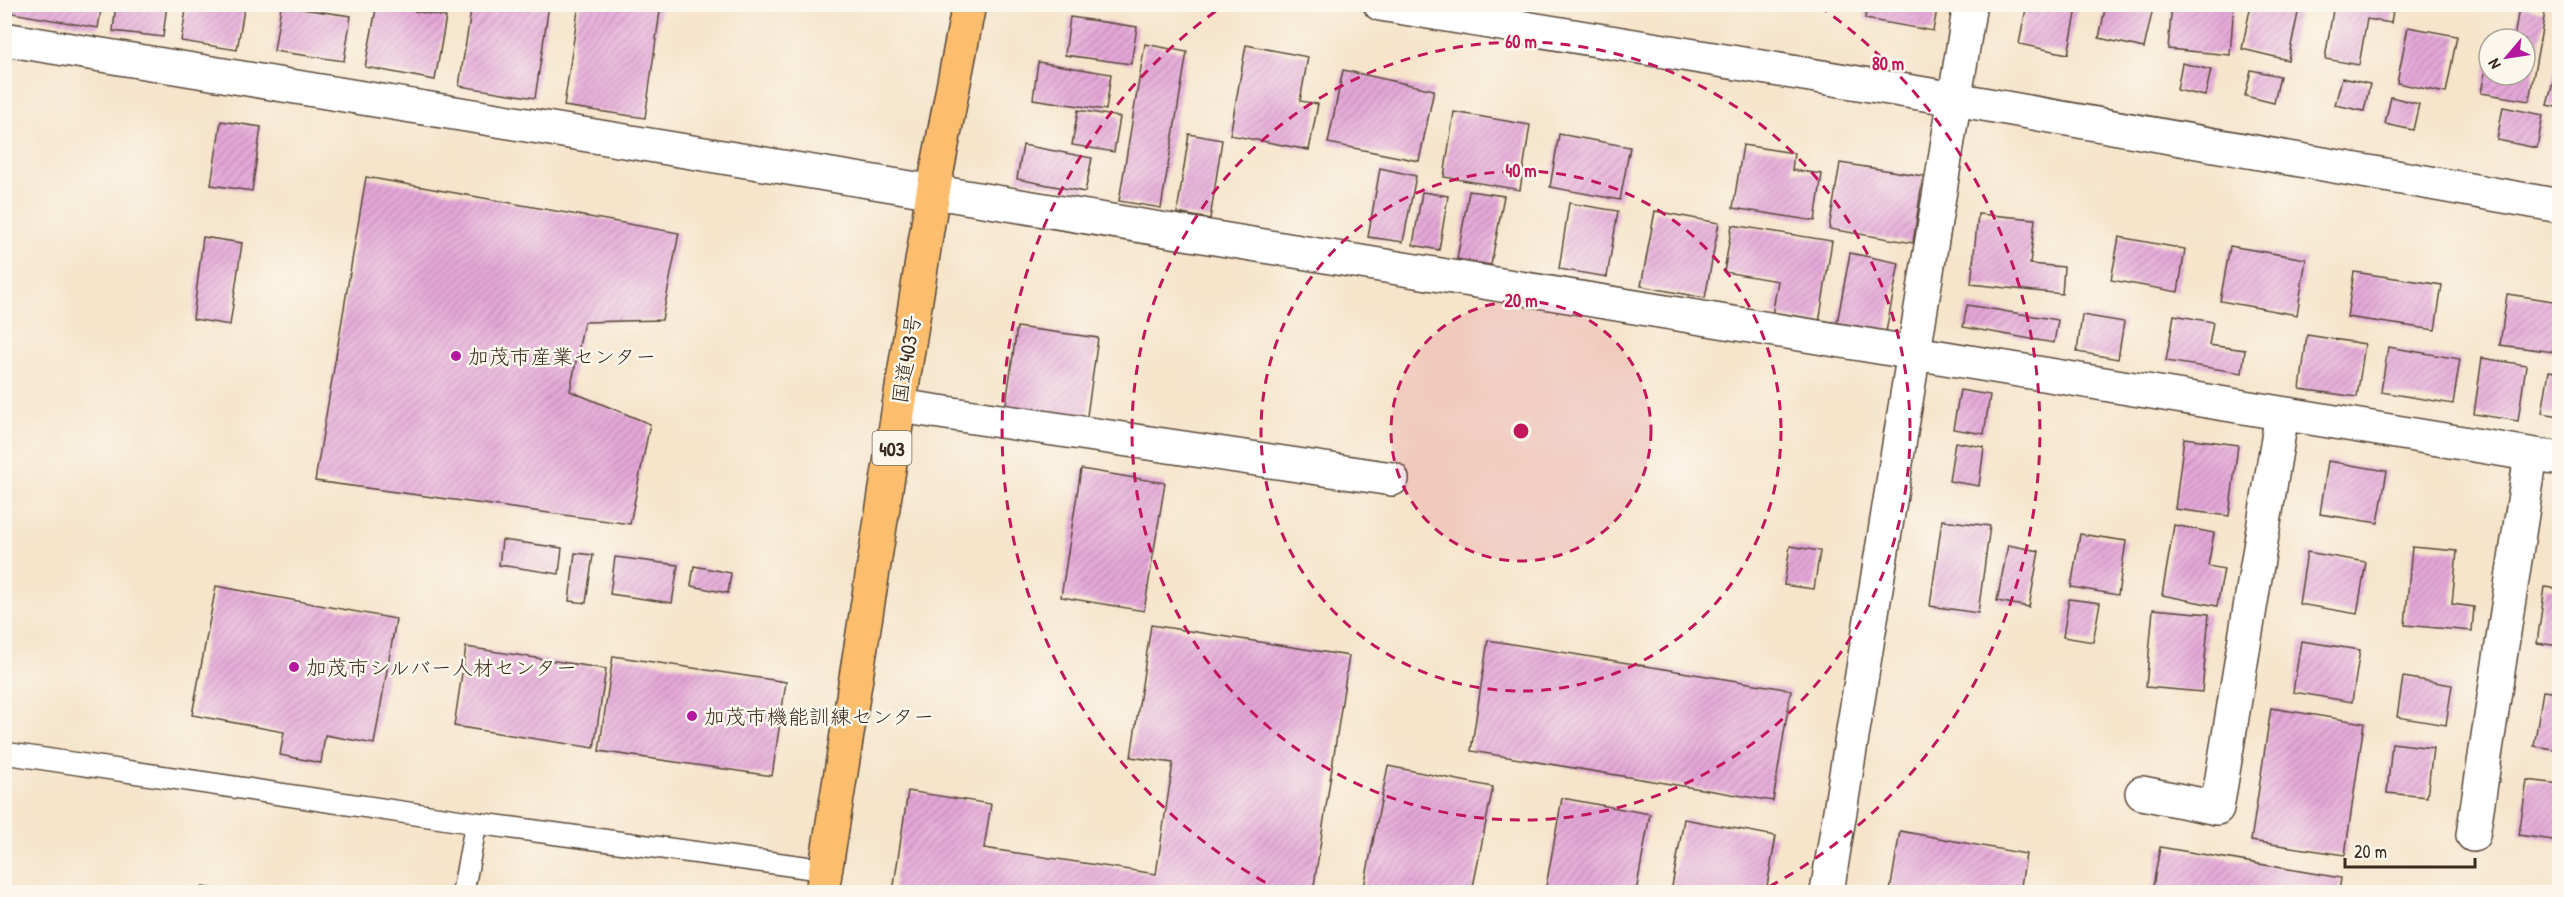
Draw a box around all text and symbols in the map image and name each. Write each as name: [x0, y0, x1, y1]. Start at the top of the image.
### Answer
north arrow: [2477, 27, 2537, 87]
text: 60 m: [1505, 29, 1537, 54]
text: 80 m: [1872, 51, 1904, 76]
text: N: [2482, 55, 2506, 73]
text: 40 m: [1505, 158, 1537, 183]
text: 20 m: [1505, 288, 1537, 313]
street label: 国道403号: [885, 312, 927, 406]
place label: 加茂市産業センター: [468, 342, 656, 371]
marker: 加茂市産業センター: [449, 349, 463, 363]
centre of rings: [1511, 421, 1531, 441]
road number: 403: [872, 431, 912, 465]
place label: 加茂市シルバー人材センター: [306, 653, 577, 682]
marker: 加茂市シルバー人材センター: [287, 660, 301, 674]
place label: 加茂市機能訓練センター: [704, 702, 934, 731]
marker: 加茂市機能訓練センター: [685, 709, 699, 723]
scale bar: [2345, 831, 2476, 869]
text: 20 m: [2354, 839, 2387, 864]

